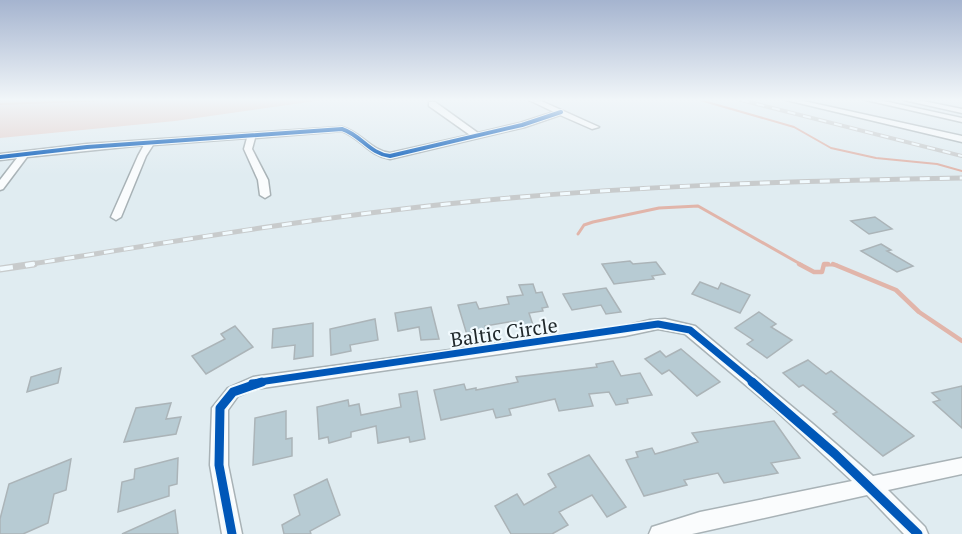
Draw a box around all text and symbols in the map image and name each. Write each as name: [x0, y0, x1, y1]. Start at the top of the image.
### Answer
street label: Baltic Circle: [449, 311, 559, 353]

